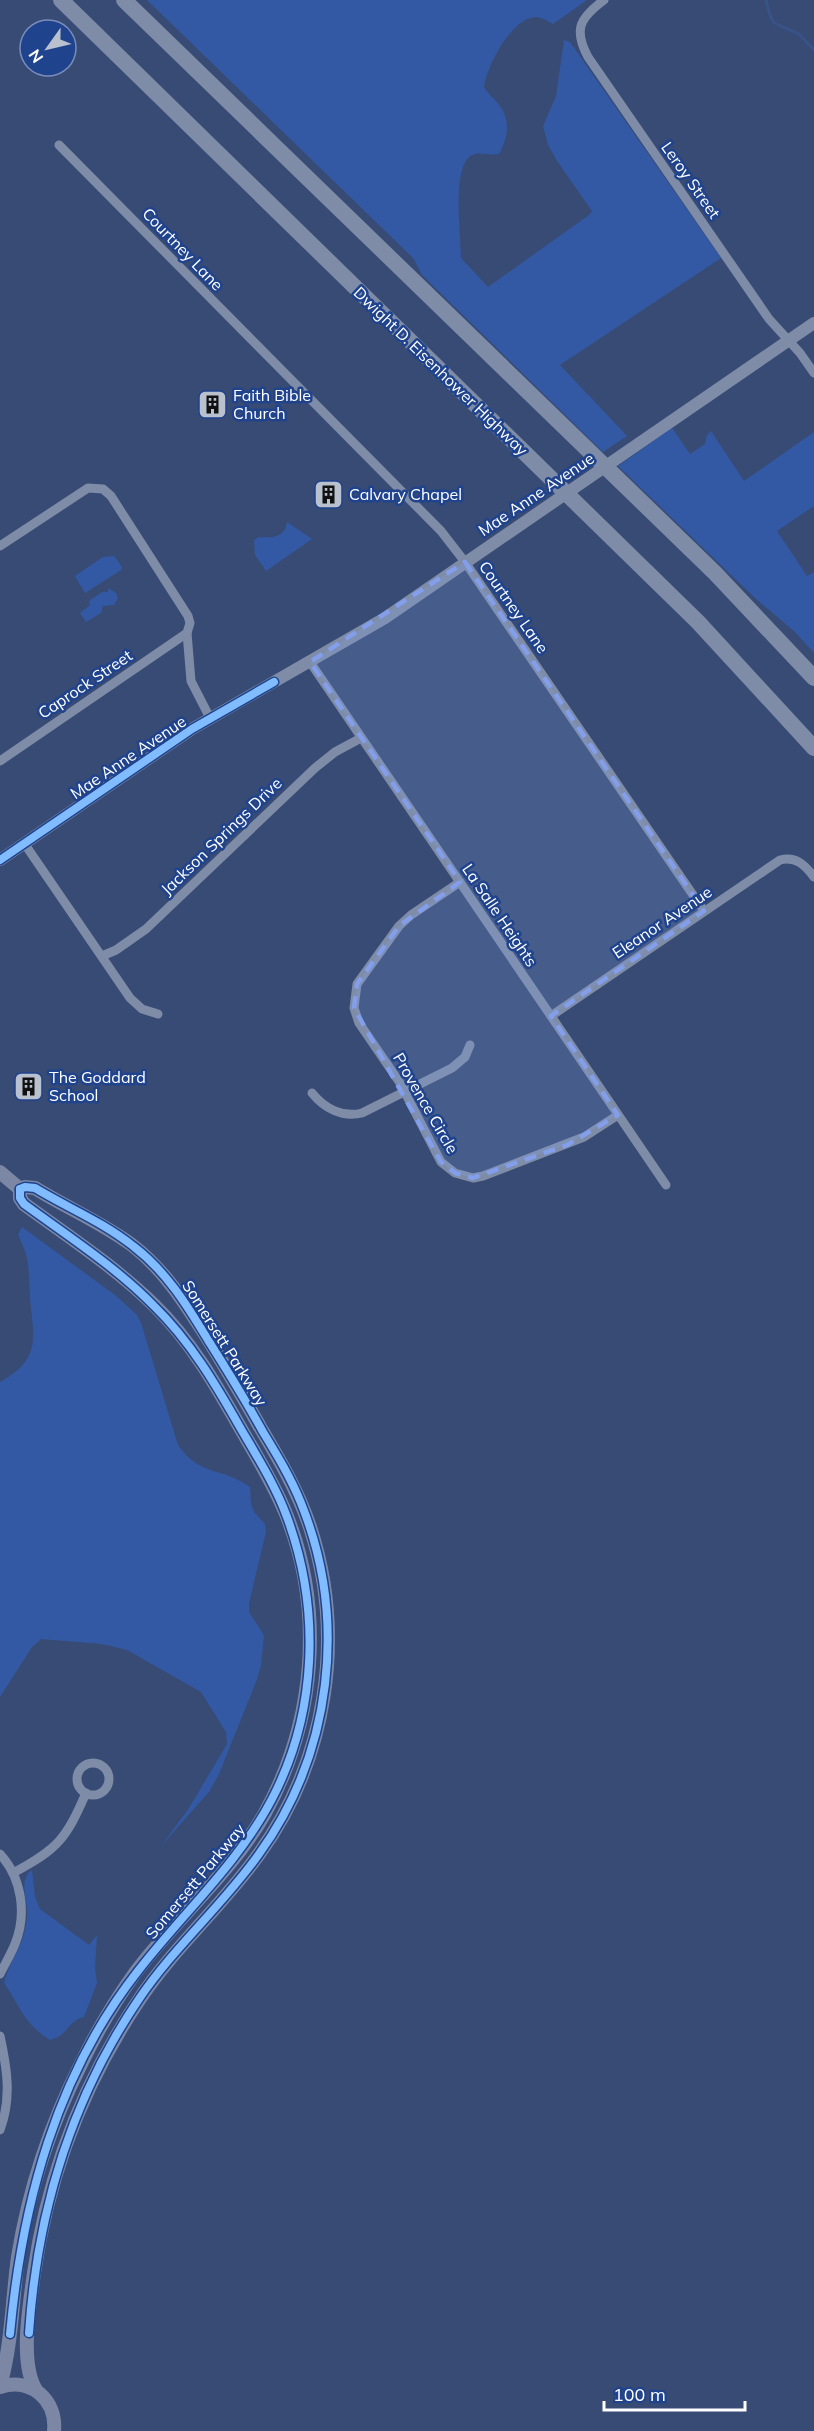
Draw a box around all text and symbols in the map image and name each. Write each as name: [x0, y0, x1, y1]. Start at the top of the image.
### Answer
north arrow: [18, 18, 78, 78]
text: N: [24, 46, 47, 67]
street label: Leroy Street: [657, 138, 725, 223]
street label: Courtney Lane: [138, 203, 228, 295]
street label: Dwight D. Eisenhower Highway: [350, 282, 533, 460]
place label: Faith Bible Church: [233, 385, 311, 423]
building icon: Faith Bible Church: [196, 388, 228, 420]
street label: Mae Anne Avenue: [474, 448, 598, 540]
building icon: Calvary Chapel: [312, 478, 344, 510]
place label: Calvary Chapel: [349, 484, 462, 504]
street label: Courtney Lane: [475, 557, 553, 657]
street label: Caprock Street: [34, 645, 136, 723]
street label: Mae Anne Avenue: [66, 711, 190, 803]
street label: Jackson Springs Drive: [156, 773, 286, 899]
street label: La Salle Heights: [458, 860, 542, 970]
street label: Eleanor Avenue: [608, 881, 716, 963]
street label: Provence Circle: [389, 1049, 463, 1157]
place label: The Goddard School: [49, 1067, 146, 1105]
building icon: The Goddard School: [12, 1070, 44, 1102]
street label: Somersett Parkway: [178, 1276, 272, 1410]
street label: Somersett Parkway: [141, 1819, 249, 1943]
scale bar: [604, 2374, 745, 2412]
text: 100 m: [613, 2383, 666, 2406]

